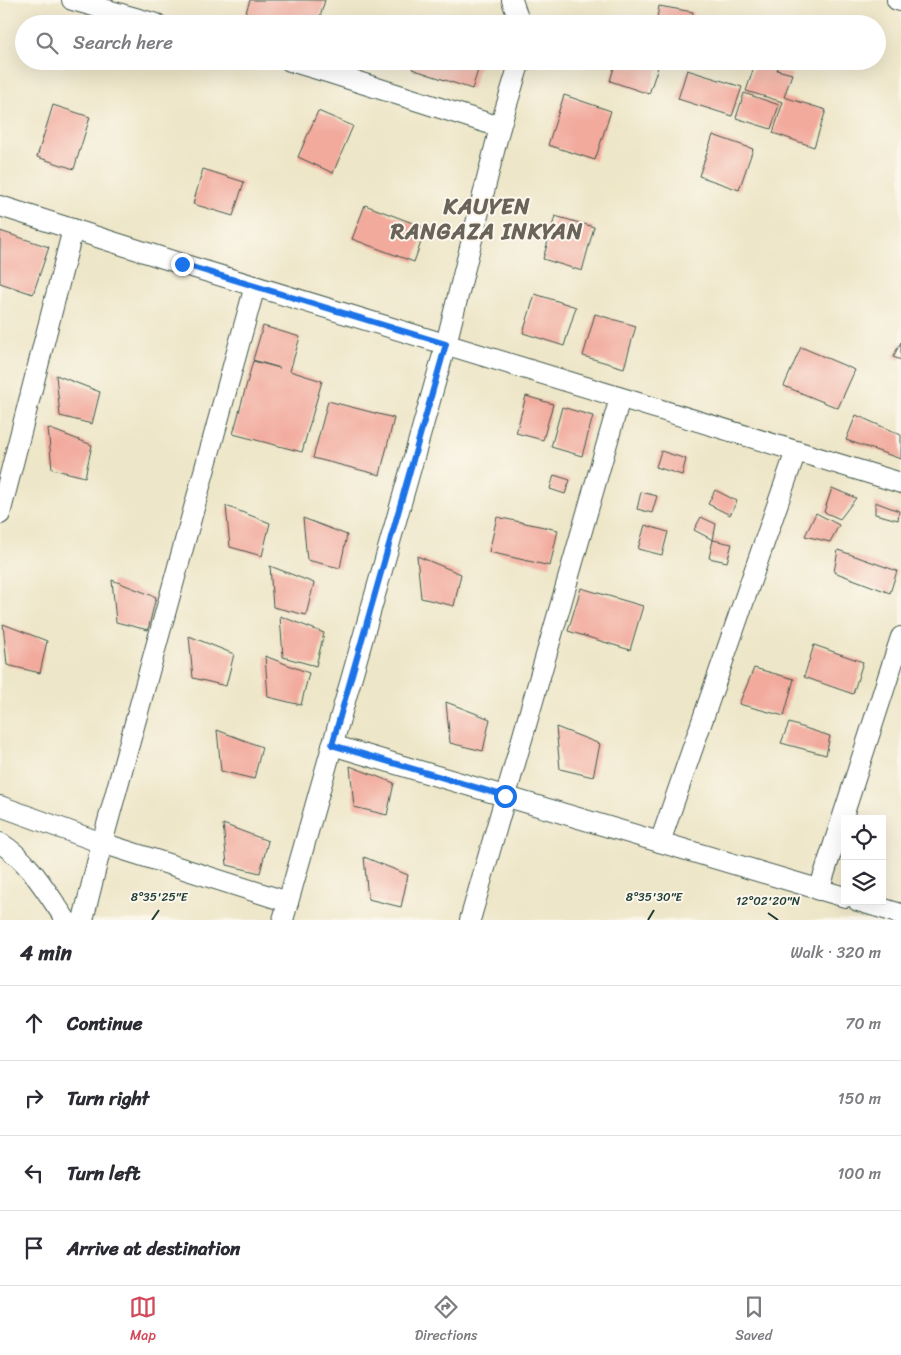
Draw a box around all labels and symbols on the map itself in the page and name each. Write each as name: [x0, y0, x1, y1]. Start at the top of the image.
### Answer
district label: KAUYEN RANGAZA INKYAN: [390, 187, 583, 251]
route end: [171, 253, 194, 276]
route start: [494, 785, 517, 808]
text: 8°35'25"E: [131, 886, 189, 908]
text: 8°35'30"E: [626, 886, 684, 908]
text: 12°02'20"N: [736, 890, 801, 912]

